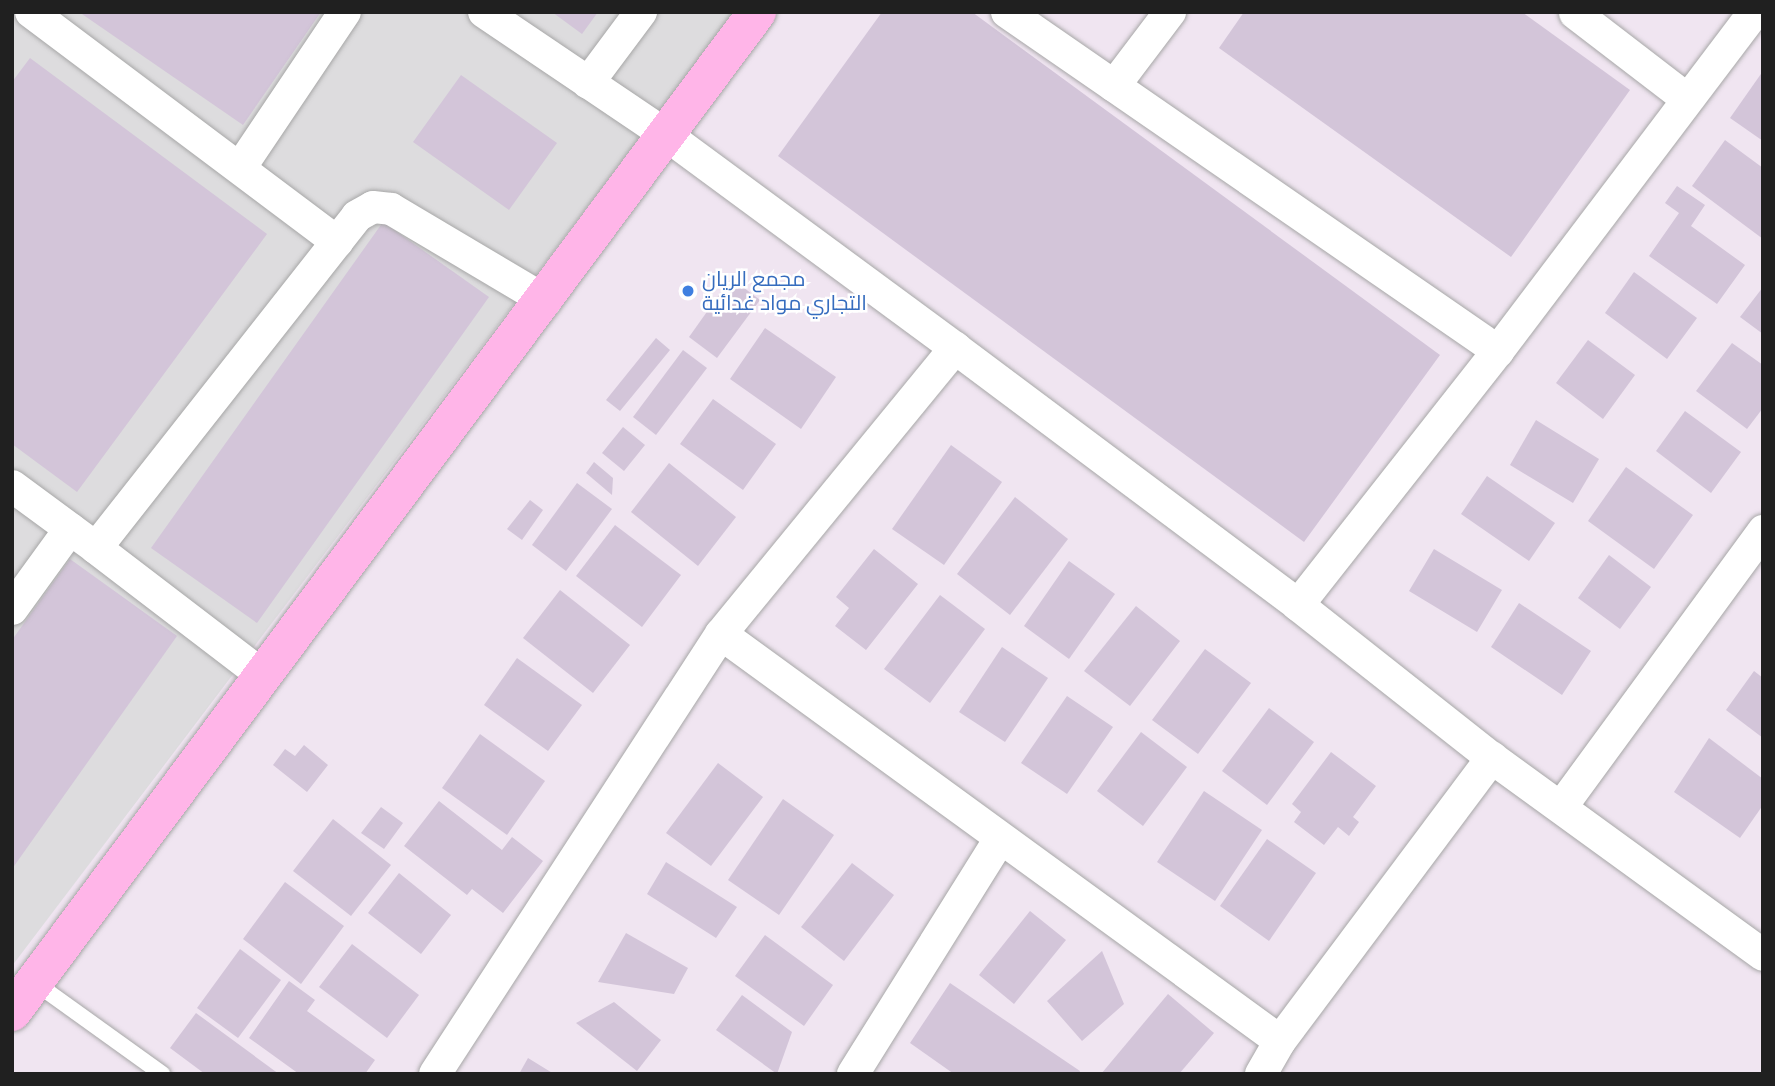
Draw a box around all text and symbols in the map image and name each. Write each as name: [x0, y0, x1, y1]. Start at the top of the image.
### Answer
place label: مجمع الريان التجاري مواد غدائية: [702, 266, 867, 316]
marker: مجمع الريان التجاري مواد غدائية: [680, 283, 696, 299]

